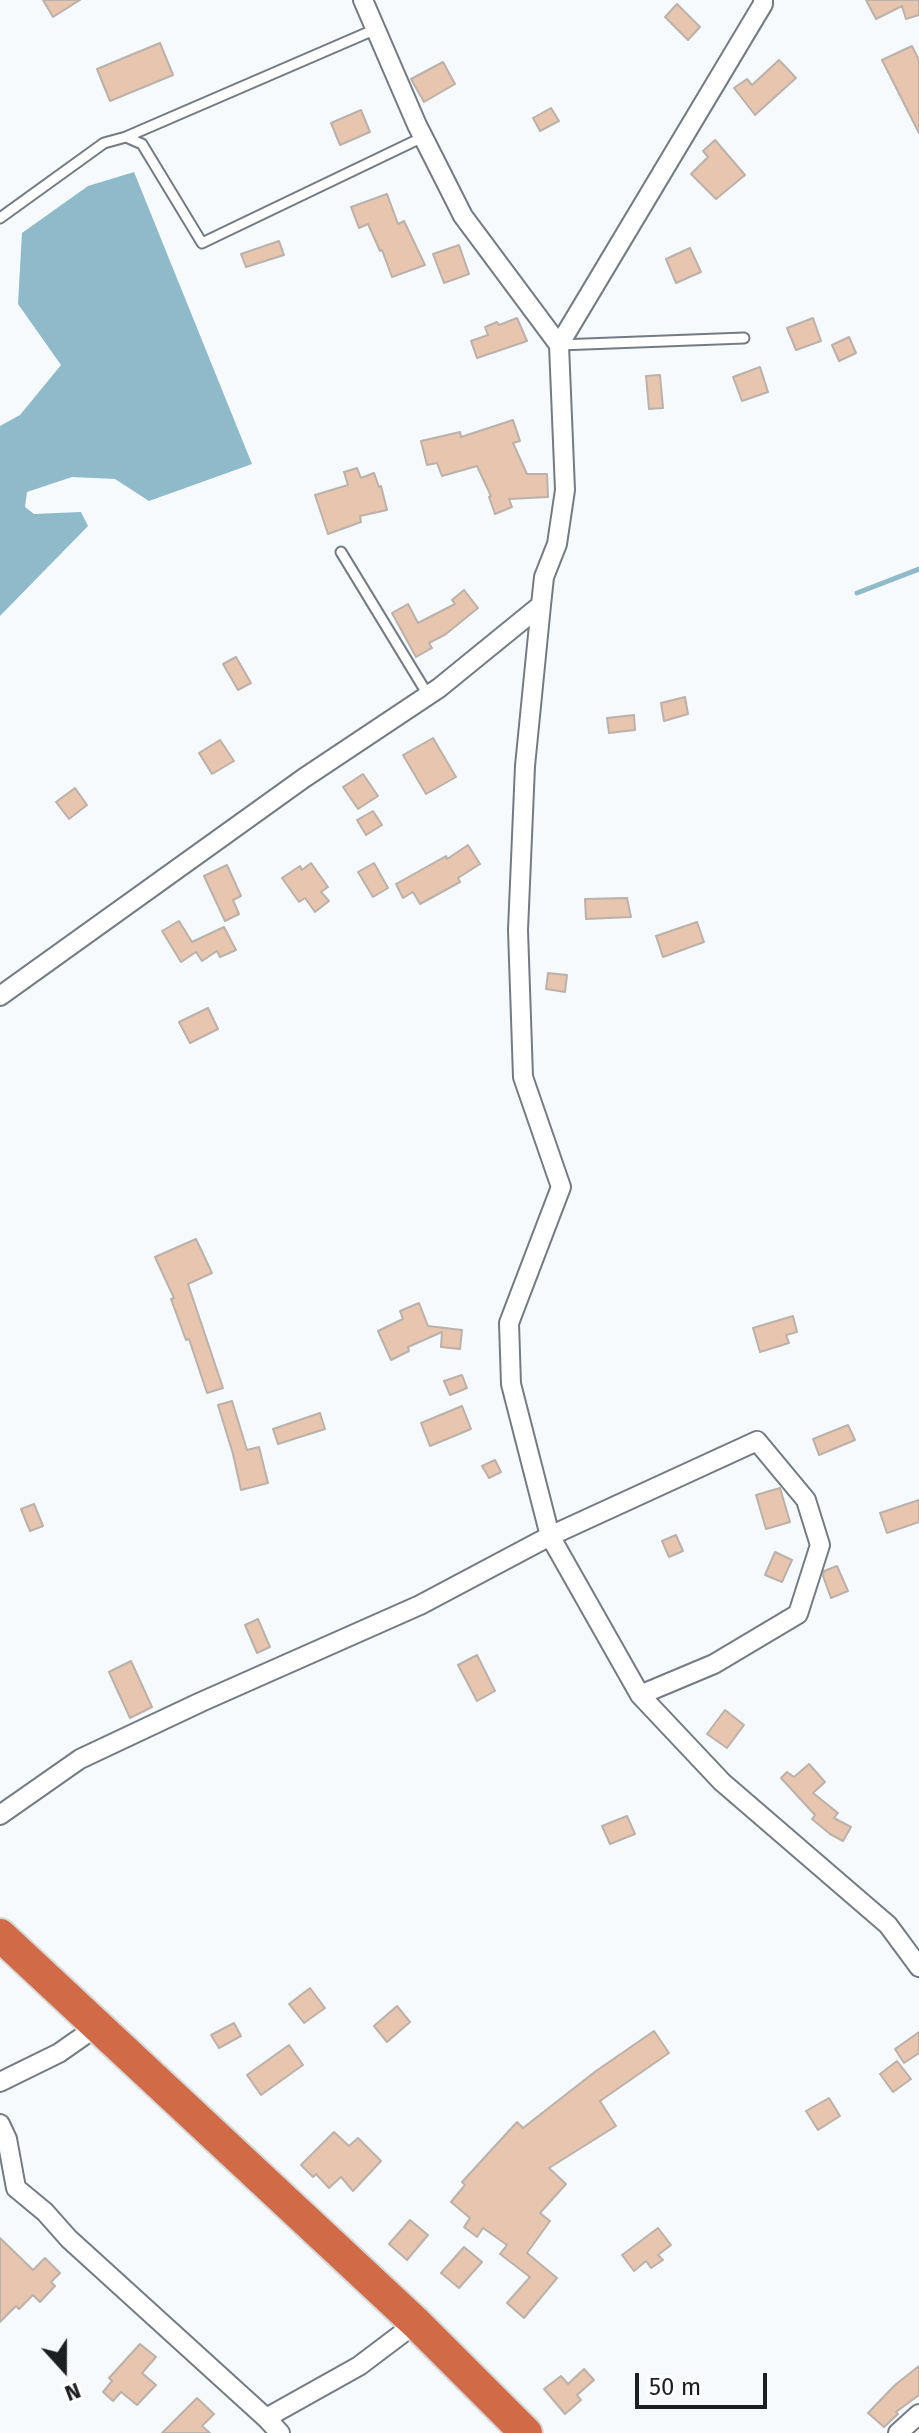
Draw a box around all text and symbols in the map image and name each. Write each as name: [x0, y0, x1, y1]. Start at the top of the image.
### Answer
north arrow: [24, 2329, 104, 2409]
scale bar: [639, 2357, 771, 2407]
text: 50 m: [649, 2373, 701, 2401]
text: N: [61, 2377, 84, 2407]

